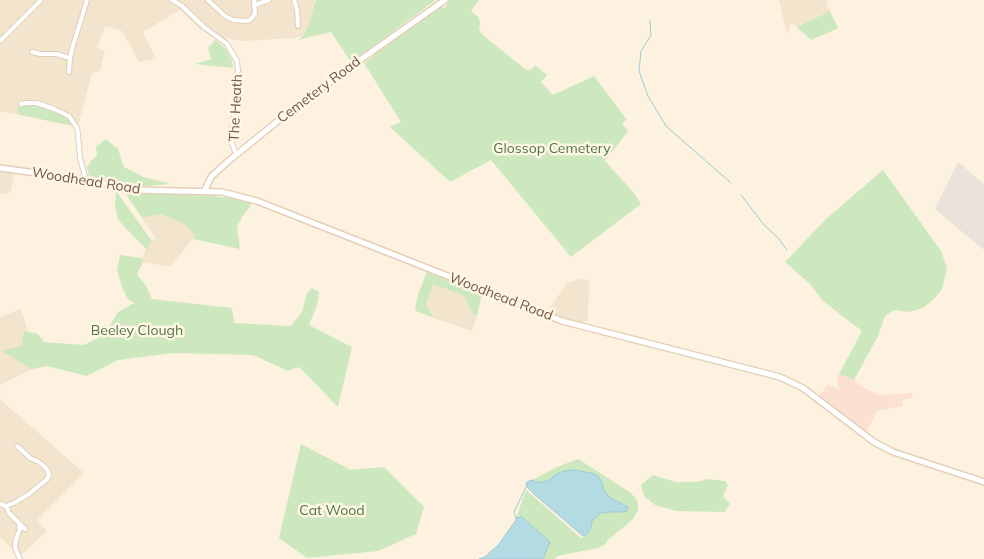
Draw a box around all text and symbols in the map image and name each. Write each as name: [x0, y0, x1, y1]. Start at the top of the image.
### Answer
street label: Cemetery Road: [274, 53, 364, 127]
street label: The Heath: [226, 74, 246, 142]
park label: Glossop Cemetery: [493, 141, 611, 157]
street label: Woodhead Road: [30, 164, 142, 198]
street label: Woodhead Road: [447, 269, 555, 325]
park label: Beeley Clough: [91, 323, 183, 339]
park label: Cat Wood: [299, 503, 365, 519]

